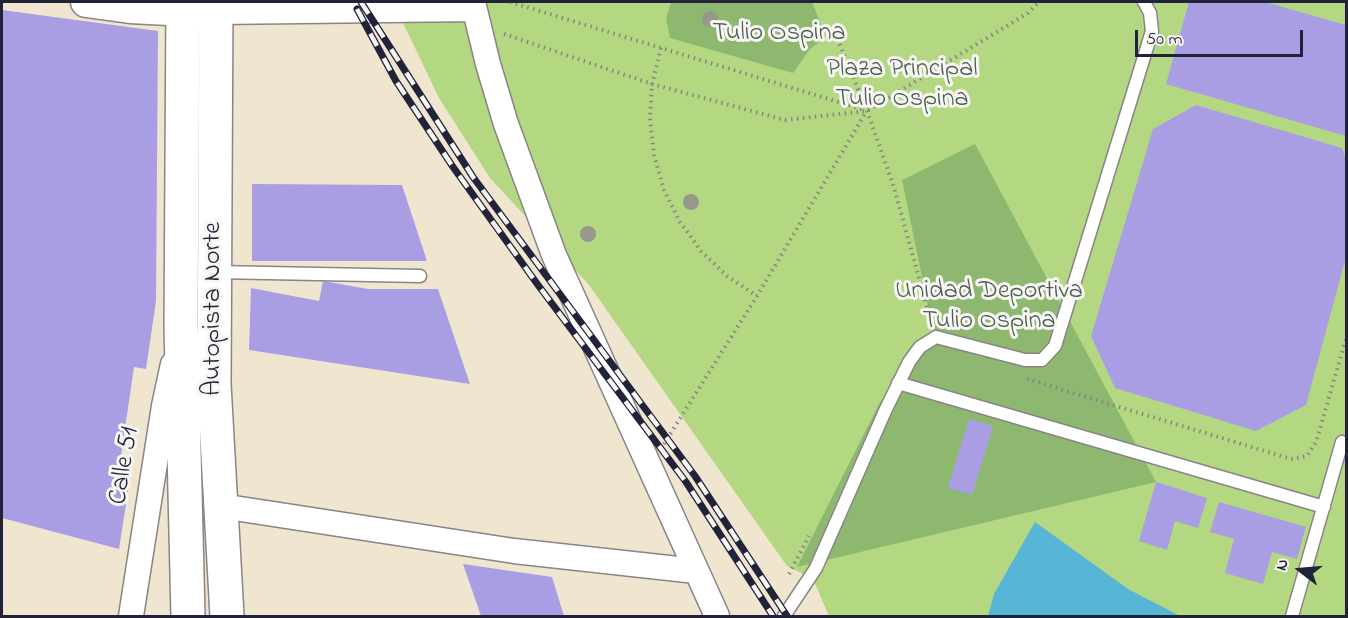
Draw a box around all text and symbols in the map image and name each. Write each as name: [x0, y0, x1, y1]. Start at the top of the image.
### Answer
scale bar: [1138, 18, 1306, 56]
park label: Tulio Ospina: [712, 19, 846, 51]
text: 50 m: [1146, 27, 1183, 53]
park label: Plaza Principal Tulio Ospina: [826, 55, 978, 116]
street label: Autopista Norte: [199, 222, 231, 396]
park label: Unidad Deportiva Tulio Ospina: [895, 277, 1083, 338]
street label: Calle 51: [104, 425, 148, 507]
north arrow: [1270, 540, 1330, 600]
text: N: [1270, 557, 1296, 574]

